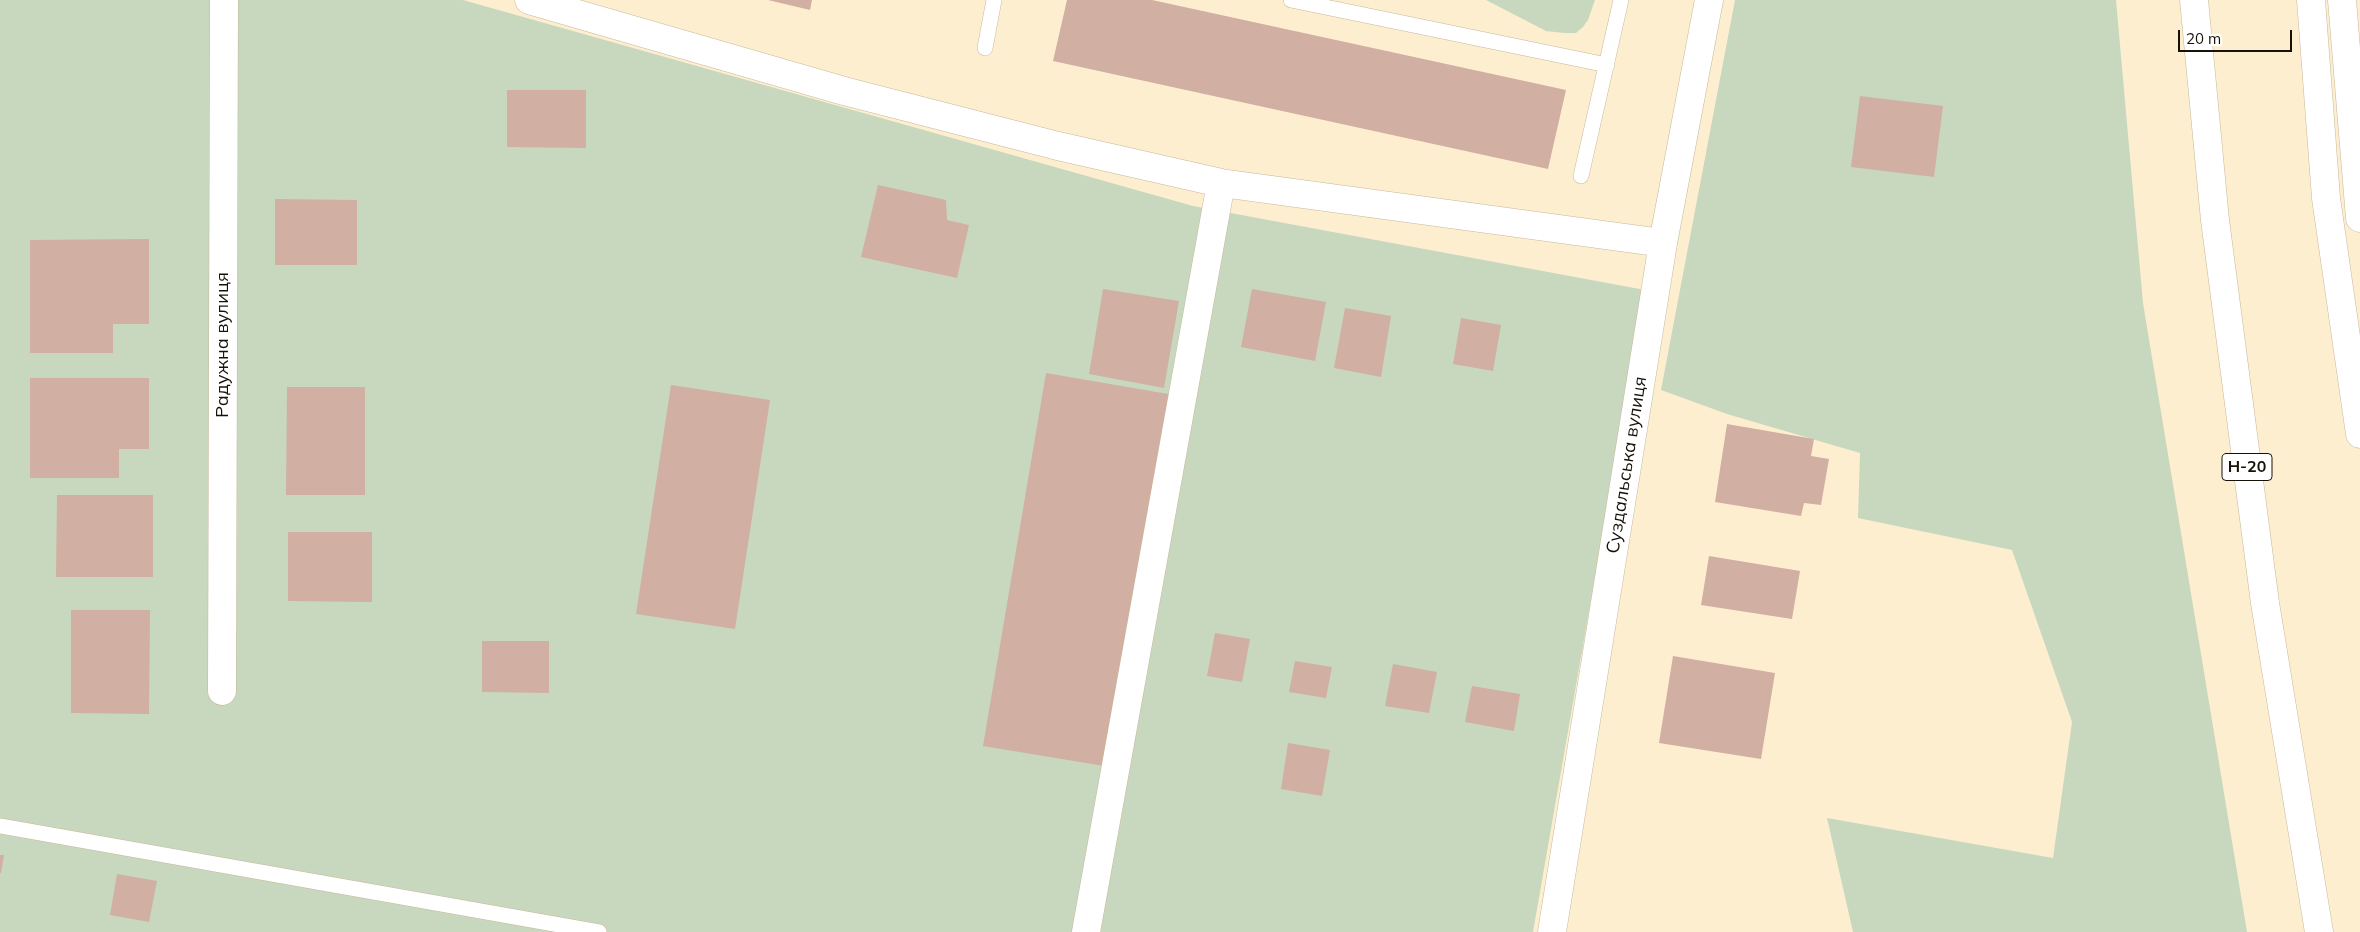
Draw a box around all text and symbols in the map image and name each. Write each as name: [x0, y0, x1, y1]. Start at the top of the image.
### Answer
scale bar: [2180, 20, 2294, 52]
text: 20 m: [2186, 29, 2221, 48]
street label: Радужна вулиця: [212, 272, 234, 418]
street label: Суздальська вулиця: [1602, 375, 1652, 555]
road number: Н-20: [2222, 454, 2272, 481]

